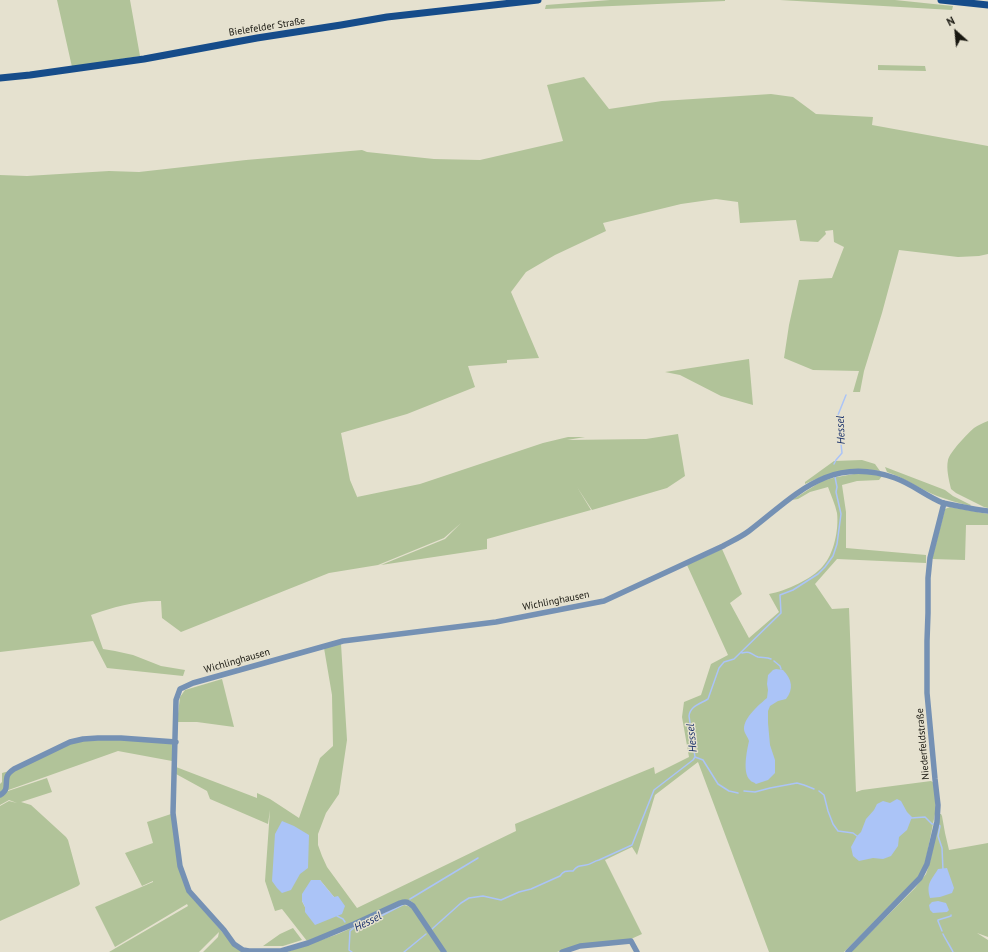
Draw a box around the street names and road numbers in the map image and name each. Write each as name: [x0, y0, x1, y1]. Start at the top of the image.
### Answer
street label: Bielefelder Straße: [228, 15, 306, 39]
street label: Wichlinghausen: [521, 589, 591, 613]
street label: Wichlinghausen: [203, 646, 271, 676]
street label: Niederfeldstraße: [914, 708, 932, 780]

